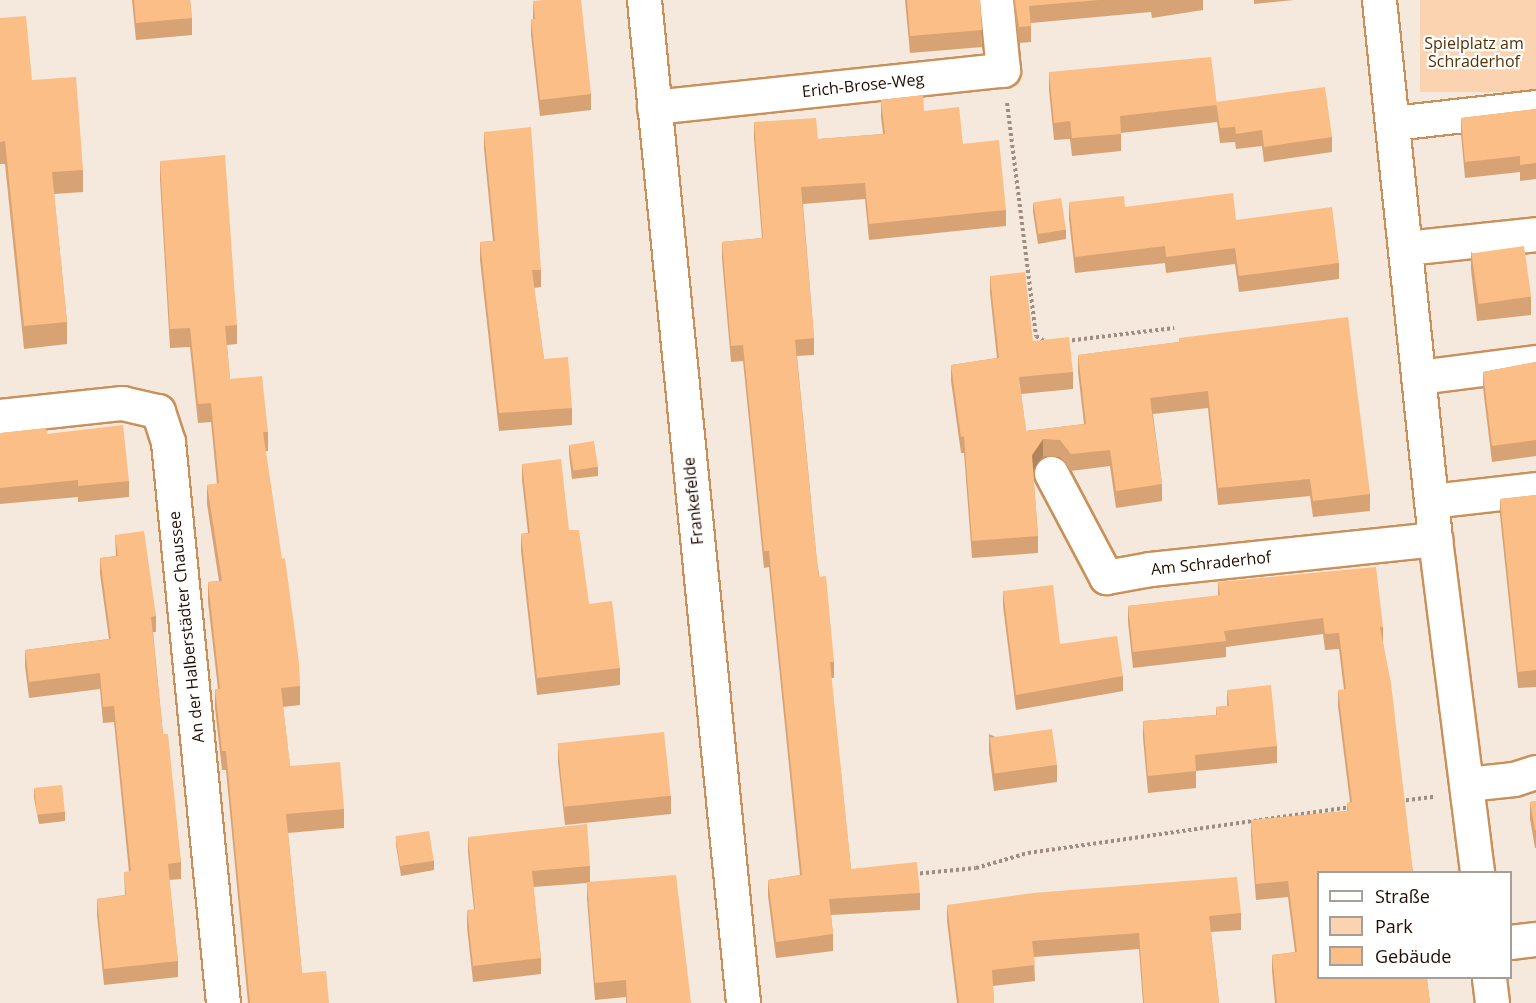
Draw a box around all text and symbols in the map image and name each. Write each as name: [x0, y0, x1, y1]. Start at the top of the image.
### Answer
park label: Spielplatz am Schraderhof: [1424, 33, 1524, 71]
street label: Erich-Brose-Weg: [801, 69, 925, 101]
street label: Frankefelde: [679, 456, 707, 546]
street label: An der Halberstädter Chaussee: [164, 510, 208, 744]
street label: Am Schraderhof: [1150, 547, 1272, 579]
legend: [1317, 871, 1512, 979]
text: Straße: [1375, 884, 1430, 908]
text: Park: [1375, 914, 1413, 938]
text: Gebäude: [1375, 944, 1451, 968]

